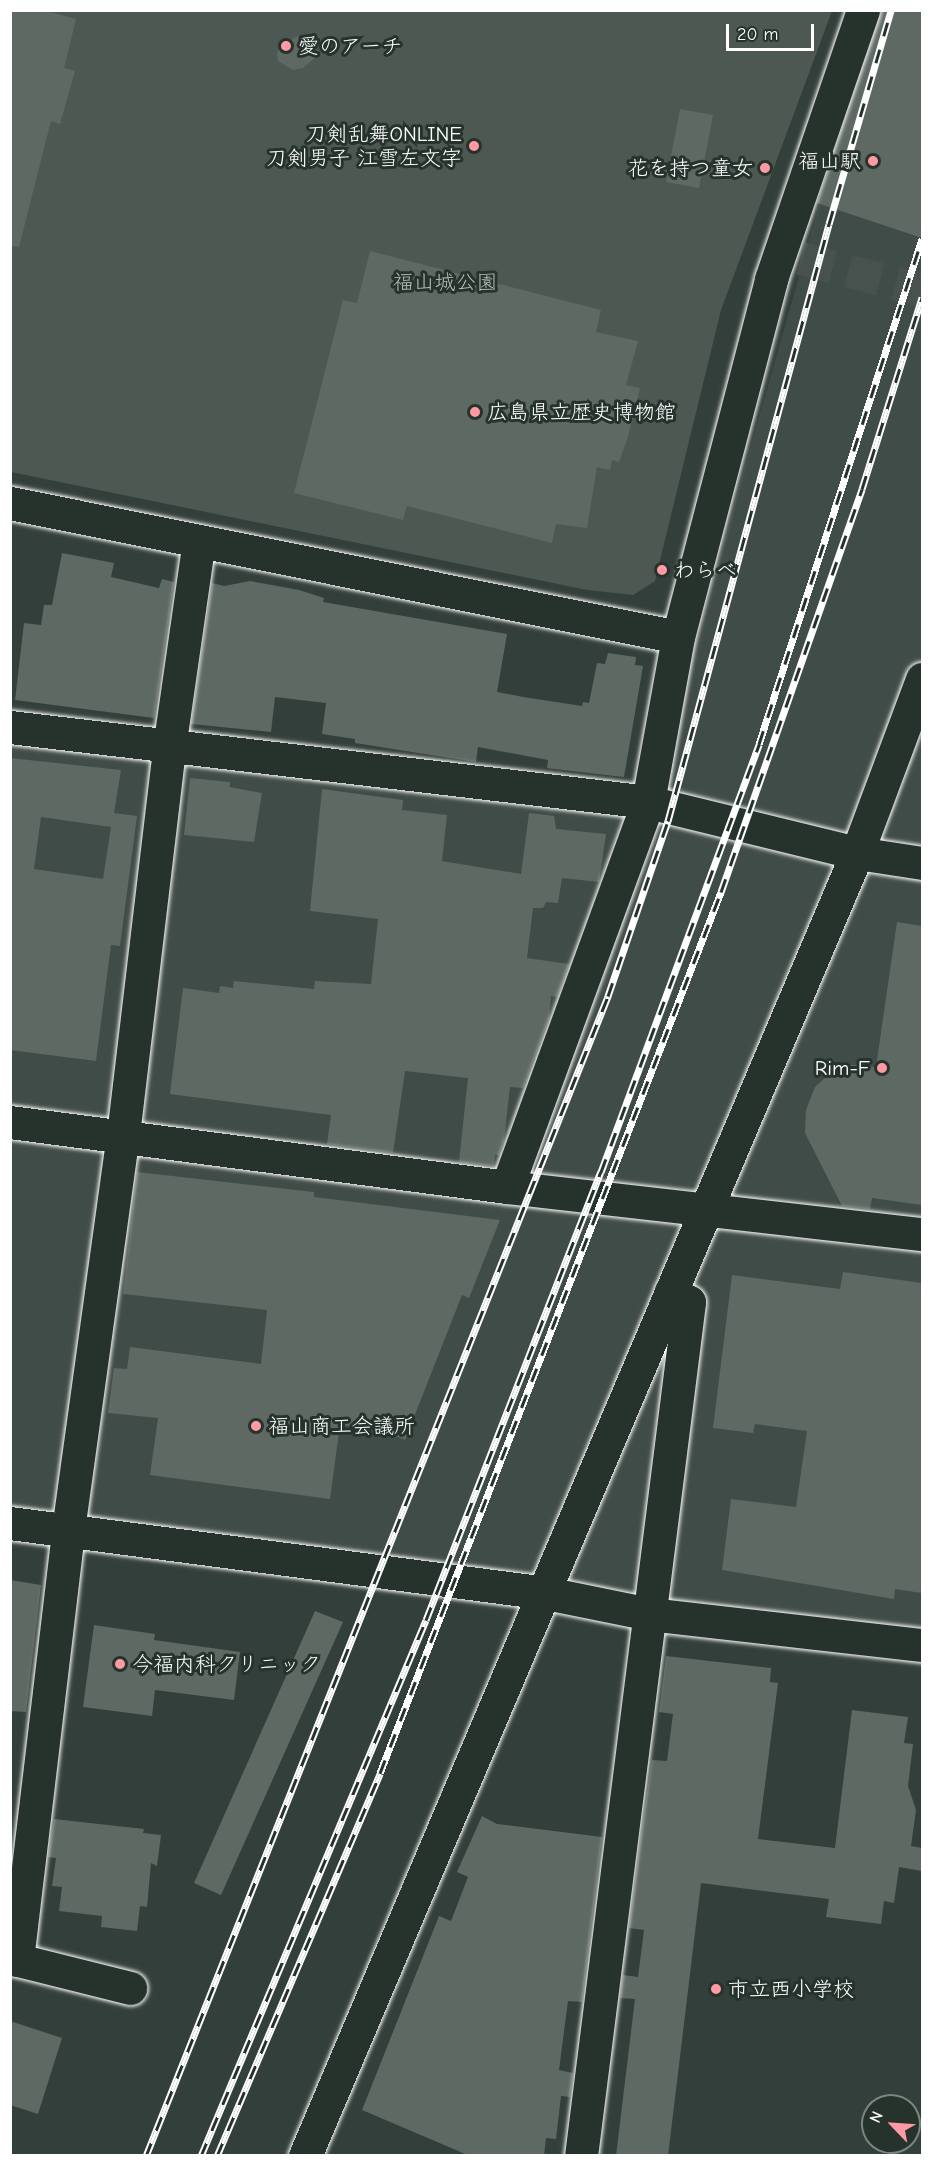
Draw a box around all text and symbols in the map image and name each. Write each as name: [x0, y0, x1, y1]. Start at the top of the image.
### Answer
scale bar: [729, 12, 818, 50]
text: 20 m: [737, 24, 778, 45]
place label: 愛のアーチ: [298, 33, 402, 59]
marker: 愛のアーチ: [279, 39, 293, 53]
place label: 刀剣乱舞ONLINE 刀剣男子 江雪左文字: [266, 121, 462, 171]
marker: 刀剣乱舞ONLINE 刀剣男子 江雪左文字: [467, 139, 481, 153]
place label: 福山駅: [798, 148, 861, 174]
marker: 福山駅: [866, 154, 880, 168]
place label: 花を持つ童女: [627, 155, 753, 181]
marker: 花を持つ童女: [758, 161, 772, 175]
park label: 福山城公園: [393, 269, 497, 295]
place label: 広島県立歴史博物館: [487, 399, 676, 425]
marker: 広島県立歴史博物館: [468, 405, 482, 419]
place label: わらべ: [674, 557, 737, 583]
marker: わらべ: [655, 563, 669, 577]
place label: Rim-F: [815, 1055, 870, 1081]
marker: Rim-F: [875, 1061, 889, 1075]
place label: 福山商工会議所: [268, 1413, 415, 1439]
marker: 福山商工会議所: [249, 1419, 263, 1433]
place label: 今福内科クリニック: [132, 1651, 321, 1677]
marker: 今福内科クリニック: [113, 1657, 127, 1671]
place label: 市立西小学校: [728, 1976, 854, 2002]
marker: 市立西小学校: [709, 1982, 723, 1996]
north arrow: [861, 2094, 921, 2154]
text: N: [866, 2109, 887, 2126]

